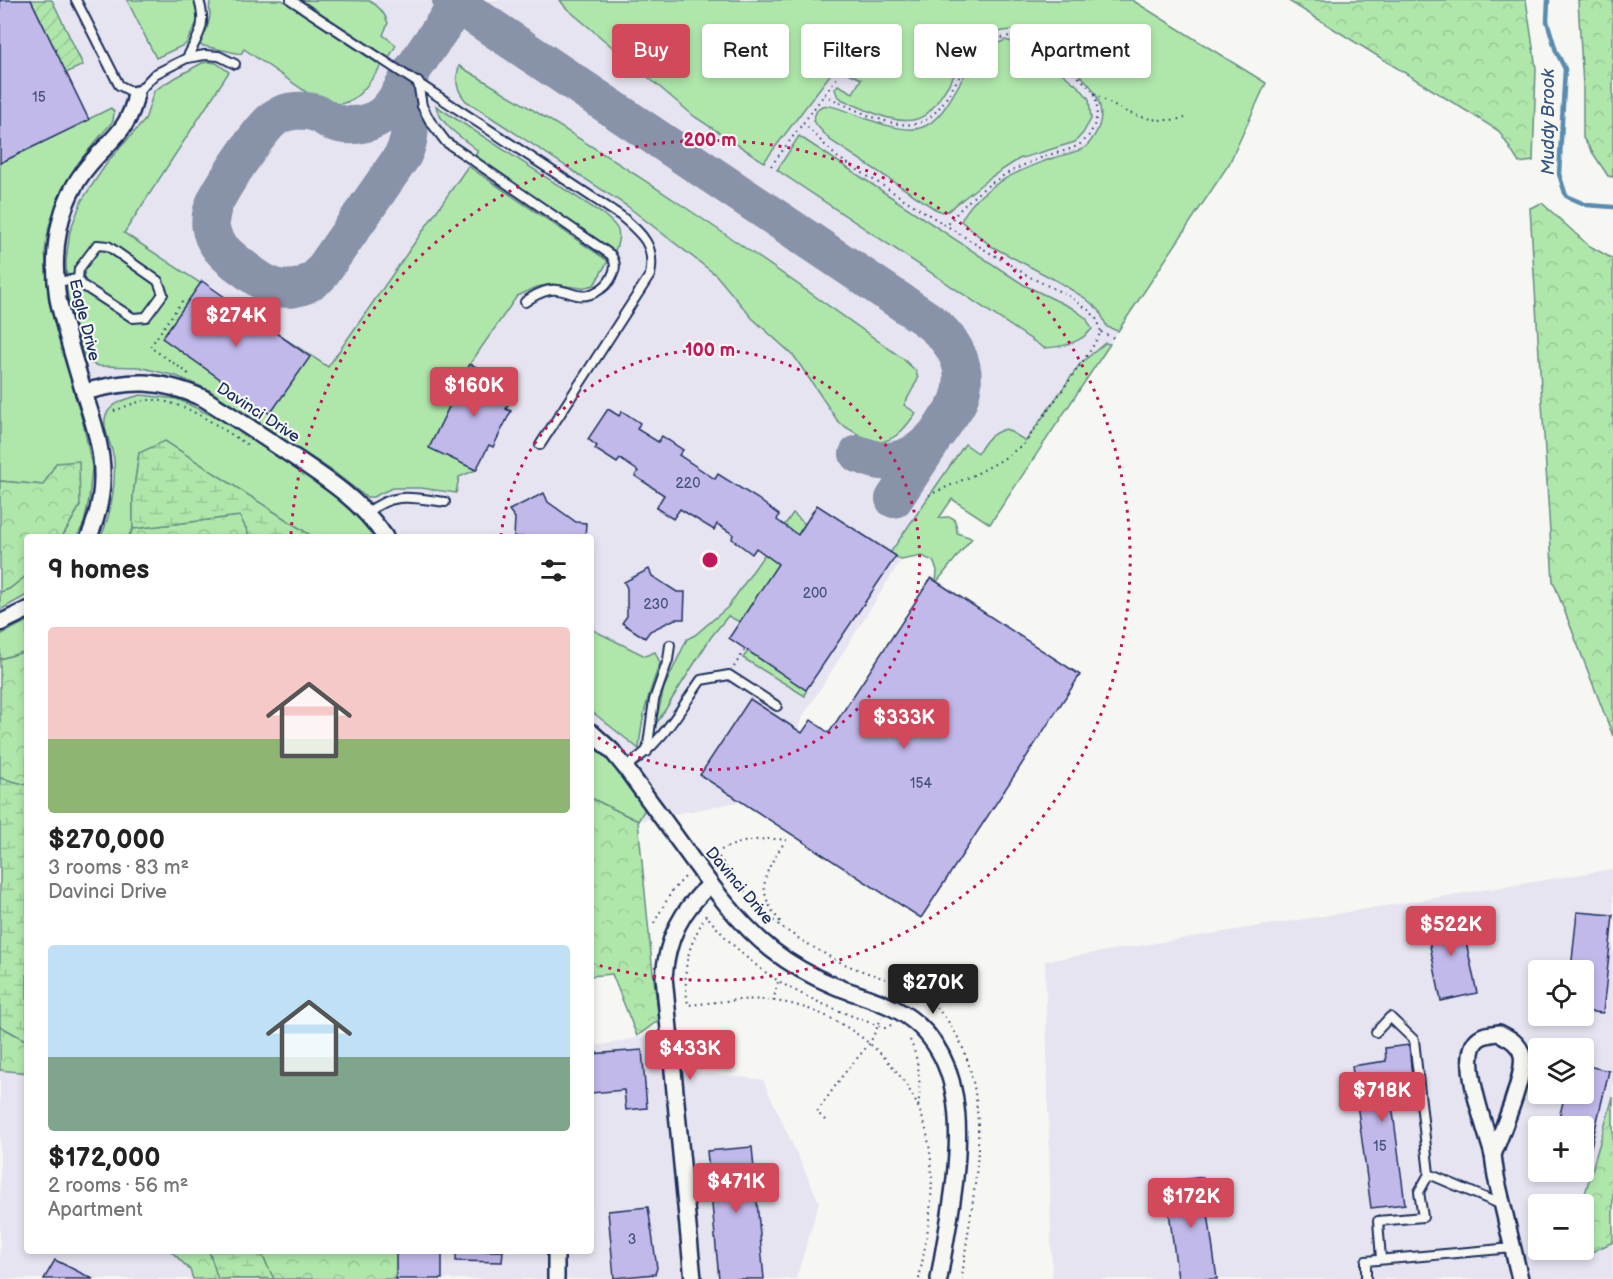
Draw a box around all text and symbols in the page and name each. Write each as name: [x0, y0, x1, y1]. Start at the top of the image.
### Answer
chip: Buy: [612, 24, 690, 78]
chip: Rent: [702, 24, 789, 78]
chip: Filters: [801, 24, 902, 78]
chip: New: [914, 24, 998, 78]
chip: Apartment: [1010, 24, 1151, 78]
water label: Muddy Brook: [1538, 68, 1559, 175]
house number: 15: [32, 89, 46, 106]
text: 200 m: [683, 130, 737, 151]
street label: Eagle Drive: [65, 277, 103, 363]
pin: $274K: [194, 297, 278, 348]
text: $274K: [205, 304, 267, 328]
text: 100 m: [685, 340, 735, 361]
pin: $160K: [432, 367, 516, 418]
text: $160K: [444, 374, 504, 398]
street label: Davinci Drive: [213, 379, 303, 447]
house number: 220: [676, 475, 700, 492]
centre of rings: [700, 550, 720, 570]
icon: filters: [537, 554, 570, 587]
text: 9 homes: [48, 555, 149, 586]
house number: 200: [803, 585, 827, 602]
house number: 230: [644, 596, 668, 613]
icon: home: [255, 666, 363, 774]
pin: $333K: [862, 699, 946, 750]
text: $333K: [873, 706, 935, 730]
house number: 154: [910, 775, 932, 792]
text: $270,000: [48, 825, 165, 856]
street label: Davinci Drive: [701, 843, 777, 929]
text: 3 rooms · 83 m²: [48, 856, 189, 880]
text: Davinci Drive: [48, 880, 167, 904]
pin: $522K: [1409, 906, 1493, 957]
text: $522K: [1420, 913, 1482, 937]
map controls: [1528, 960, 1594, 1260]
button: locate: [1528, 960, 1594, 1026]
pin: $270K: [891, 964, 975, 1015]
text: $270K: [902, 971, 964, 995]
icon: home: [255, 984, 363, 1092]
pin: $433K: [648, 1030, 732, 1081]
text: $433K: [659, 1037, 721, 1061]
button: layers: [1528, 1038, 1594, 1104]
pin: $718K: [1340, 1072, 1424, 1123]
text: $718K: [1353, 1079, 1411, 1103]
button: +: [1528, 1116, 1594, 1182]
house number: 15: [1373, 1138, 1387, 1155]
text: $172,000: [48, 1143, 160, 1174]
pin: $471K: [694, 1163, 778, 1214]
text: $471K: [707, 1170, 765, 1194]
text: 2 rooms · 56 m²: [48, 1174, 188, 1198]
pin: $172K: [1149, 1178, 1233, 1229]
text: $172K: [1162, 1185, 1220, 1209]
button: −: [1528, 1194, 1594, 1260]
text: Apartment: [48, 1198, 143, 1222]
house number: 3: [628, 1231, 636, 1248]

